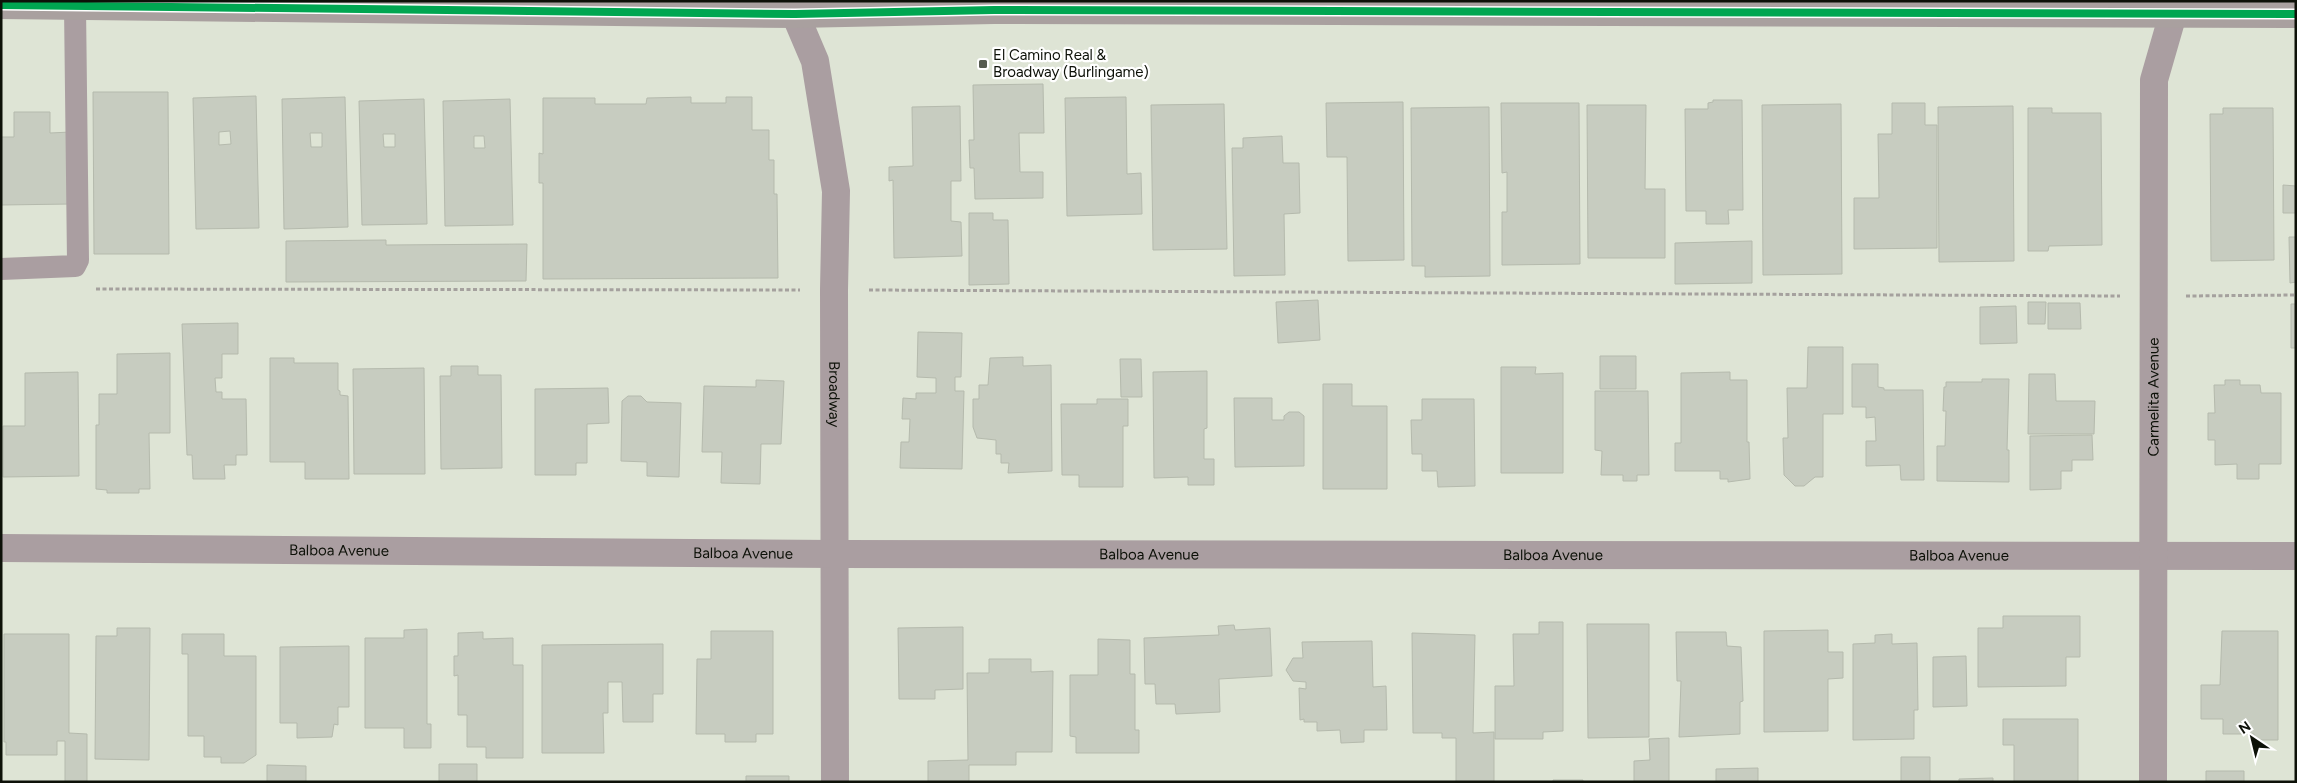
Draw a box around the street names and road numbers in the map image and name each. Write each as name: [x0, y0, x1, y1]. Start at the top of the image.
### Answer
street label: Carmelita Avenue: [2144, 337, 2163, 457]
street label: Broadway: [825, 361, 843, 428]
street label: Balboa Avenue: [289, 541, 389, 560]
street label: Balboa Avenue: [693, 544, 793, 563]
street label: Balboa Avenue: [1099, 545, 1199, 563]
street label: Balboa Avenue: [1503, 546, 1603, 564]
street label: Balboa Avenue: [1909, 546, 2009, 565]

